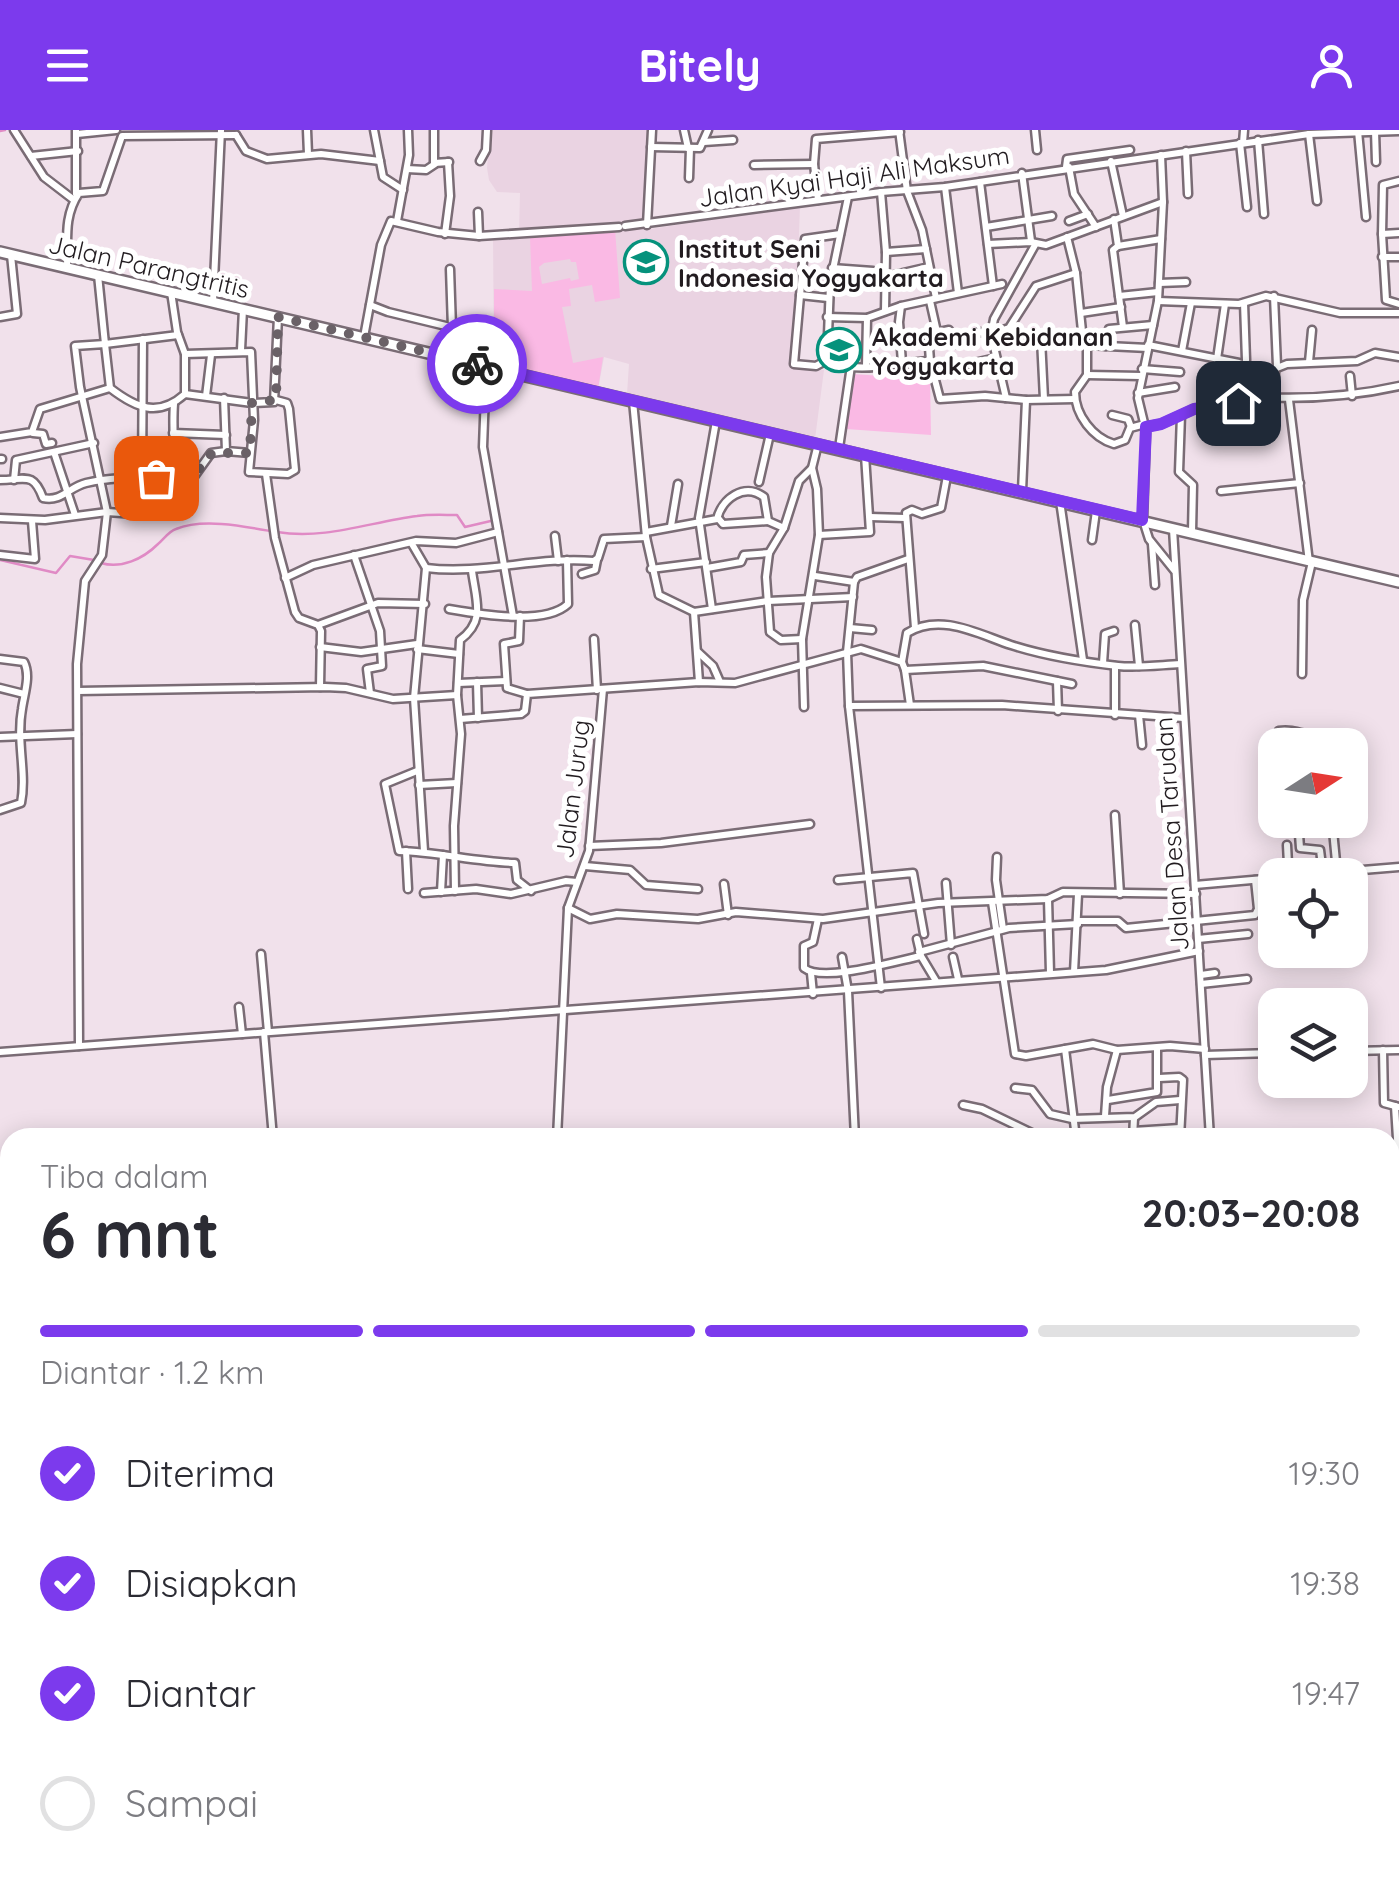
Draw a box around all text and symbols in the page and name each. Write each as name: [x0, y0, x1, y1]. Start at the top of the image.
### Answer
text: Bitely: [638, 37, 761, 93]
icon: menu: [40, 38, 95, 93]
icon: person: [1304, 38, 1359, 93]
street label: Jalan Kyai Haji Ali Maksum: [697, 139, 1011, 213]
street label: Jalan Parangtritis: [46, 228, 252, 304]
place label: Institut Seni Indonesia Yogyakarta: [678, 233, 944, 293]
school or university icon: Institut Seni Indonesia Yogyakarta: [623, 239, 669, 285]
courier: [427, 314, 527, 414]
place label: Akademi Kebidanan Yogyakarta: [872, 321, 1113, 381]
school or university icon: Akademi Kebidanan Yogyakarta: [816, 327, 862, 373]
icon: bike: [450, 337, 505, 392]
pin: [1196, 361, 1281, 446]
icon: home: [1211, 376, 1266, 431]
pin: [114, 436, 199, 521]
icon: bag: [129, 451, 184, 506]
street label: Jalan Desa Tarudan: [1147, 716, 1195, 952]
street label: Jalan Jurug: [548, 718, 596, 860]
north arrow: [1258, 728, 1368, 838]
map controls: [1258, 728, 1368, 1098]
button: locate: [1258, 858, 1368, 968]
button: layers: [1258, 988, 1368, 1098]
text: Tiba dalam: [40, 1156, 208, 1196]
text: 20:03–20:08: [1142, 1189, 1360, 1237]
text: 6 mnt: [40, 1193, 219, 1274]
text: Diantar · 1.2 km: [40, 1352, 264, 1392]
icon: check: [40, 1446, 95, 1501]
text: Diterima: [125, 1449, 275, 1497]
text: 19:30: [1289, 1453, 1360, 1493]
icon: check: [40, 1556, 95, 1611]
text: Disiapkan: [125, 1559, 298, 1607]
text: 19:38: [1290, 1563, 1360, 1603]
icon: check: [40, 1666, 95, 1721]
text: Diantar: [125, 1669, 256, 1717]
text: 19:47: [1292, 1673, 1360, 1713]
text: Sampai: [125, 1779, 258, 1827]

